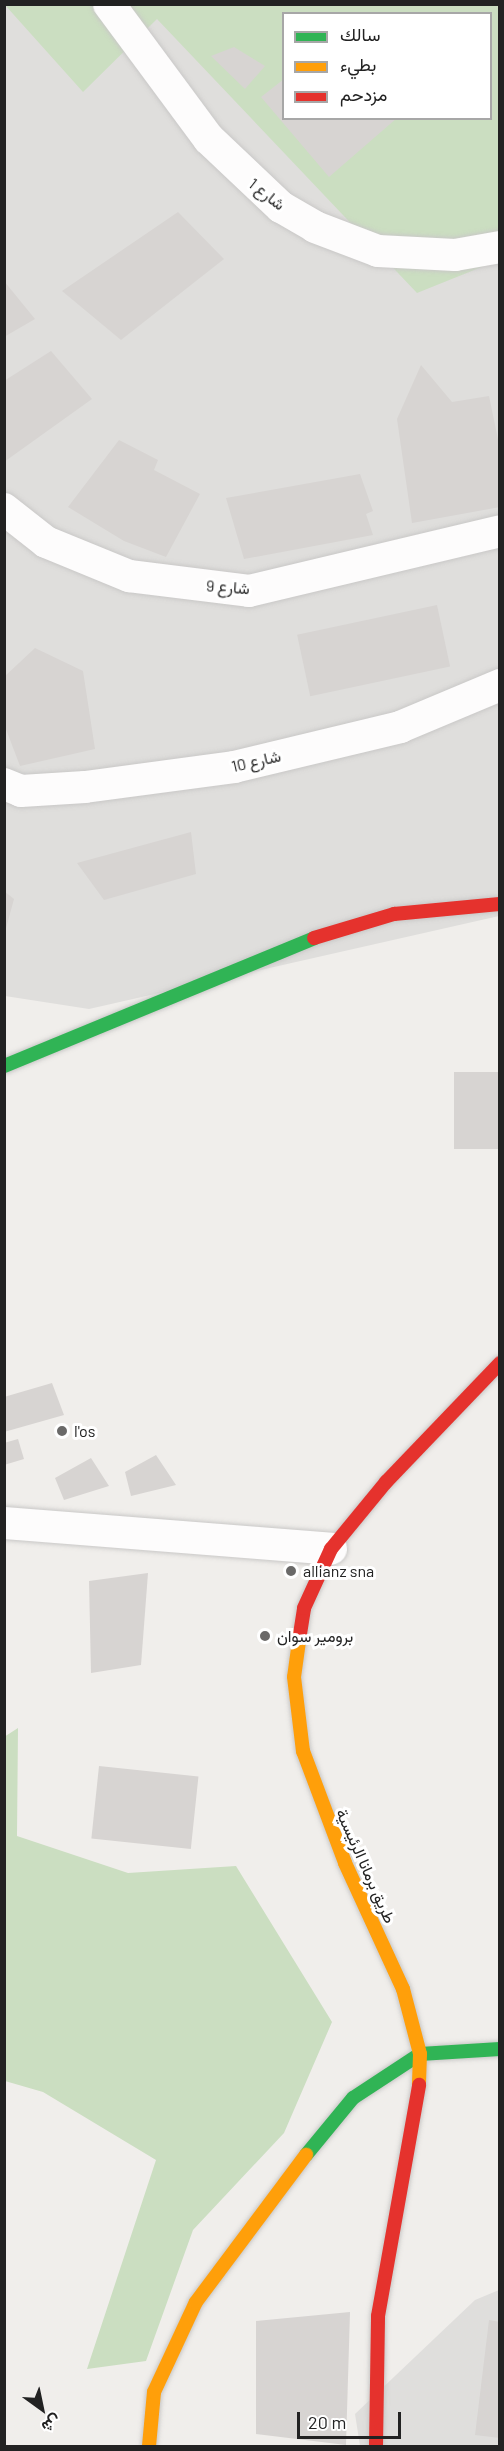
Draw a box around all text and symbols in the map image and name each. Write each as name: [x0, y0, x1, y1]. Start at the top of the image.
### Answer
legend: [282, 12, 492, 120]
text: سالك: [340, 23, 380, 45]
text: بطيء: [340, 53, 376, 75]
text: مزدحم: [340, 83, 387, 105]
street label: شارع 1: [245, 174, 289, 214]
street label: شارع 9: [206, 576, 250, 598]
street label: شارع 10: [229, 746, 283, 776]
place label: l'os: [74, 1421, 95, 1441]
marker: l'os: [55, 1424, 69, 1438]
place label: allianz sna: [303, 1561, 374, 1581]
marker: allianz sna: [284, 1564, 298, 1578]
place label: برومير سوان: [277, 1626, 353, 1646]
marker: برومير سوان: [258, 1629, 272, 1643]
street label: طريق برمانا الرئيسية: [332, 1806, 400, 1926]
north arrow: [12, 2379, 72, 2439]
scale bar: [300, 2400, 404, 2438]
text: ش: [39, 2411, 65, 2438]
text: 20 m: [308, 2411, 346, 2433]

